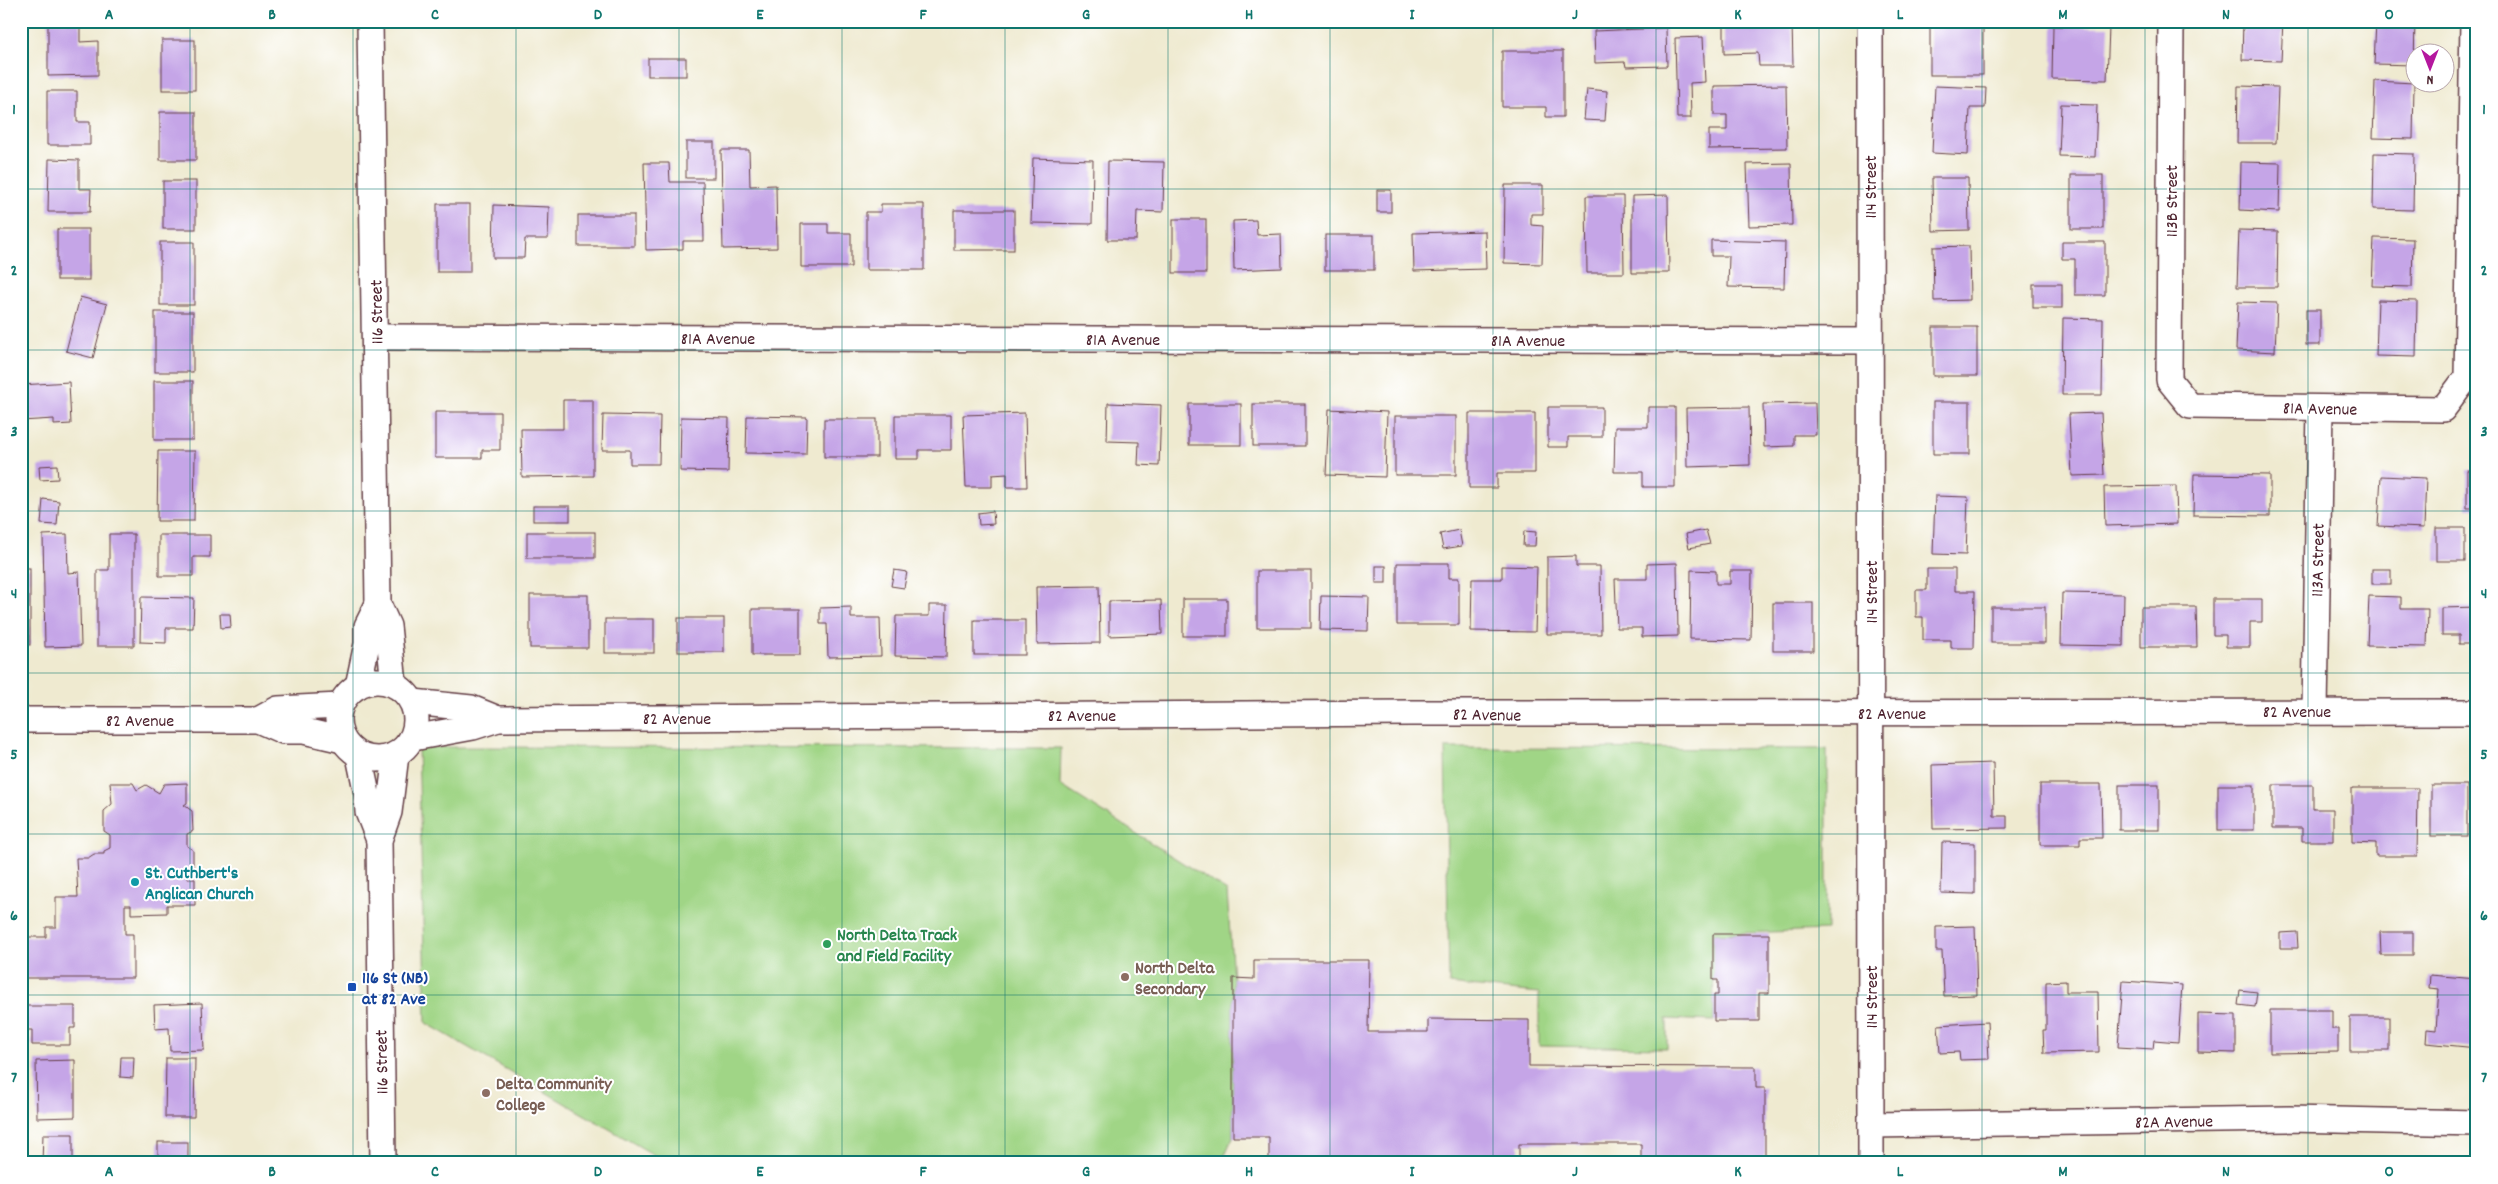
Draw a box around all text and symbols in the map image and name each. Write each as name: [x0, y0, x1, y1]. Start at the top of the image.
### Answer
text: A: [105, 4, 114, 27]
text: B: [268, 4, 276, 27]
text: C: [431, 4, 439, 27]
text: D: [594, 4, 603, 27]
text: E: [756, 4, 764, 27]
text: F: [919, 4, 927, 27]
text: G: [1082, 4, 1090, 27]
text: H: [1245, 4, 1253, 27]
text: I: [1410, 4, 1416, 27]
text: J: [1572, 4, 1578, 27]
text: K: [1734, 4, 1742, 27]
text: L: [1897, 4, 1904, 27]
text: M: [2058, 4, 2068, 27]
text: N: [2222, 4, 2230, 27]
text: O: [2384, 4, 2394, 27]
north arrow: [2406, 42, 2456, 92]
text: N: [2426, 69, 2433, 89]
text: 1: [12, 99, 16, 122]
text: 1: [2482, 99, 2486, 122]
street label: 114 Street: [1860, 155, 1885, 219]
street label: 113B Street: [2161, 165, 2186, 237]
text: 2: [11, 260, 18, 283]
text: 2: [2481, 260, 2488, 283]
street label: 116 Street: [365, 279, 392, 344]
street label: 81A Avenue: [681, 328, 755, 353]
street label: 81A Avenue: [1086, 329, 1160, 354]
street label: 81A Avenue: [1491, 330, 1565, 355]
street label: 81A Avenue: [2283, 397, 2357, 424]
text: 3: [10, 421, 18, 444]
text: 3: [2480, 421, 2488, 444]
street label: 113A Street: [2306, 523, 2333, 597]
street label: 114 Street: [1861, 560, 1886, 624]
text: 4: [11, 583, 17, 606]
text: 4: [2481, 583, 2487, 606]
street label: 82 Avenue: [2263, 701, 2331, 726]
street label: 82 Avenue: [1453, 703, 1521, 730]
street label: 82 Avenue: [1858, 703, 1926, 728]
street label: 82 Avenue: [1048, 705, 1116, 730]
street label: 82 Avenue: [643, 708, 711, 733]
street label: 82 Avenue: [106, 710, 174, 735]
text: 5: [10, 744, 18, 767]
text: 5: [2480, 744, 2488, 767]
place label: St. Cuthbert's Anglican Church: [145, 862, 254, 908]
marker: St. Cuthbert's Anglican Church: [129, 876, 141, 888]
text: 6: [10, 905, 18, 928]
text: 6: [2480, 905, 2488, 928]
place label: North Delta Track and Field Facility: [837, 924, 958, 970]
marker: North Delta Track and Field Facility: [821, 938, 833, 950]
place label: North Delta Secondary: [1135, 957, 1215, 1003]
street label: 114 Street: [1861, 965, 1886, 1029]
place label: 116 St (NB) at 82 Ave: [362, 967, 428, 1013]
marker: North Delta Secondary: [1119, 971, 1131, 983]
marker: 116 St (NB) at 82 Ave: [346, 981, 358, 993]
street label: 116 Street: [370, 1029, 397, 1094]
text: 7: [11, 1067, 17, 1090]
text: 7: [2481, 1067, 2487, 1090]
place label: Delta Community College: [496, 1073, 612, 1119]
marker: Delta Community College: [480, 1087, 492, 1099]
street label: 82A Avenue: [2135, 1110, 2213, 1137]
text: A: [105, 1161, 114, 1184]
text: B: [268, 1161, 276, 1184]
text: C: [431, 1161, 439, 1184]
text: D: [594, 1161, 603, 1184]
text: E: [756, 1161, 764, 1184]
text: F: [919, 1161, 927, 1184]
text: G: [1082, 1161, 1090, 1184]
text: H: [1245, 1161, 1253, 1184]
text: I: [1410, 1161, 1416, 1184]
text: J: [1572, 1161, 1578, 1184]
text: K: [1734, 1161, 1742, 1184]
text: L: [1897, 1161, 1904, 1184]
text: M: [2058, 1161, 2068, 1184]
text: N: [2222, 1161, 2230, 1184]
text: O: [2384, 1161, 2394, 1184]

